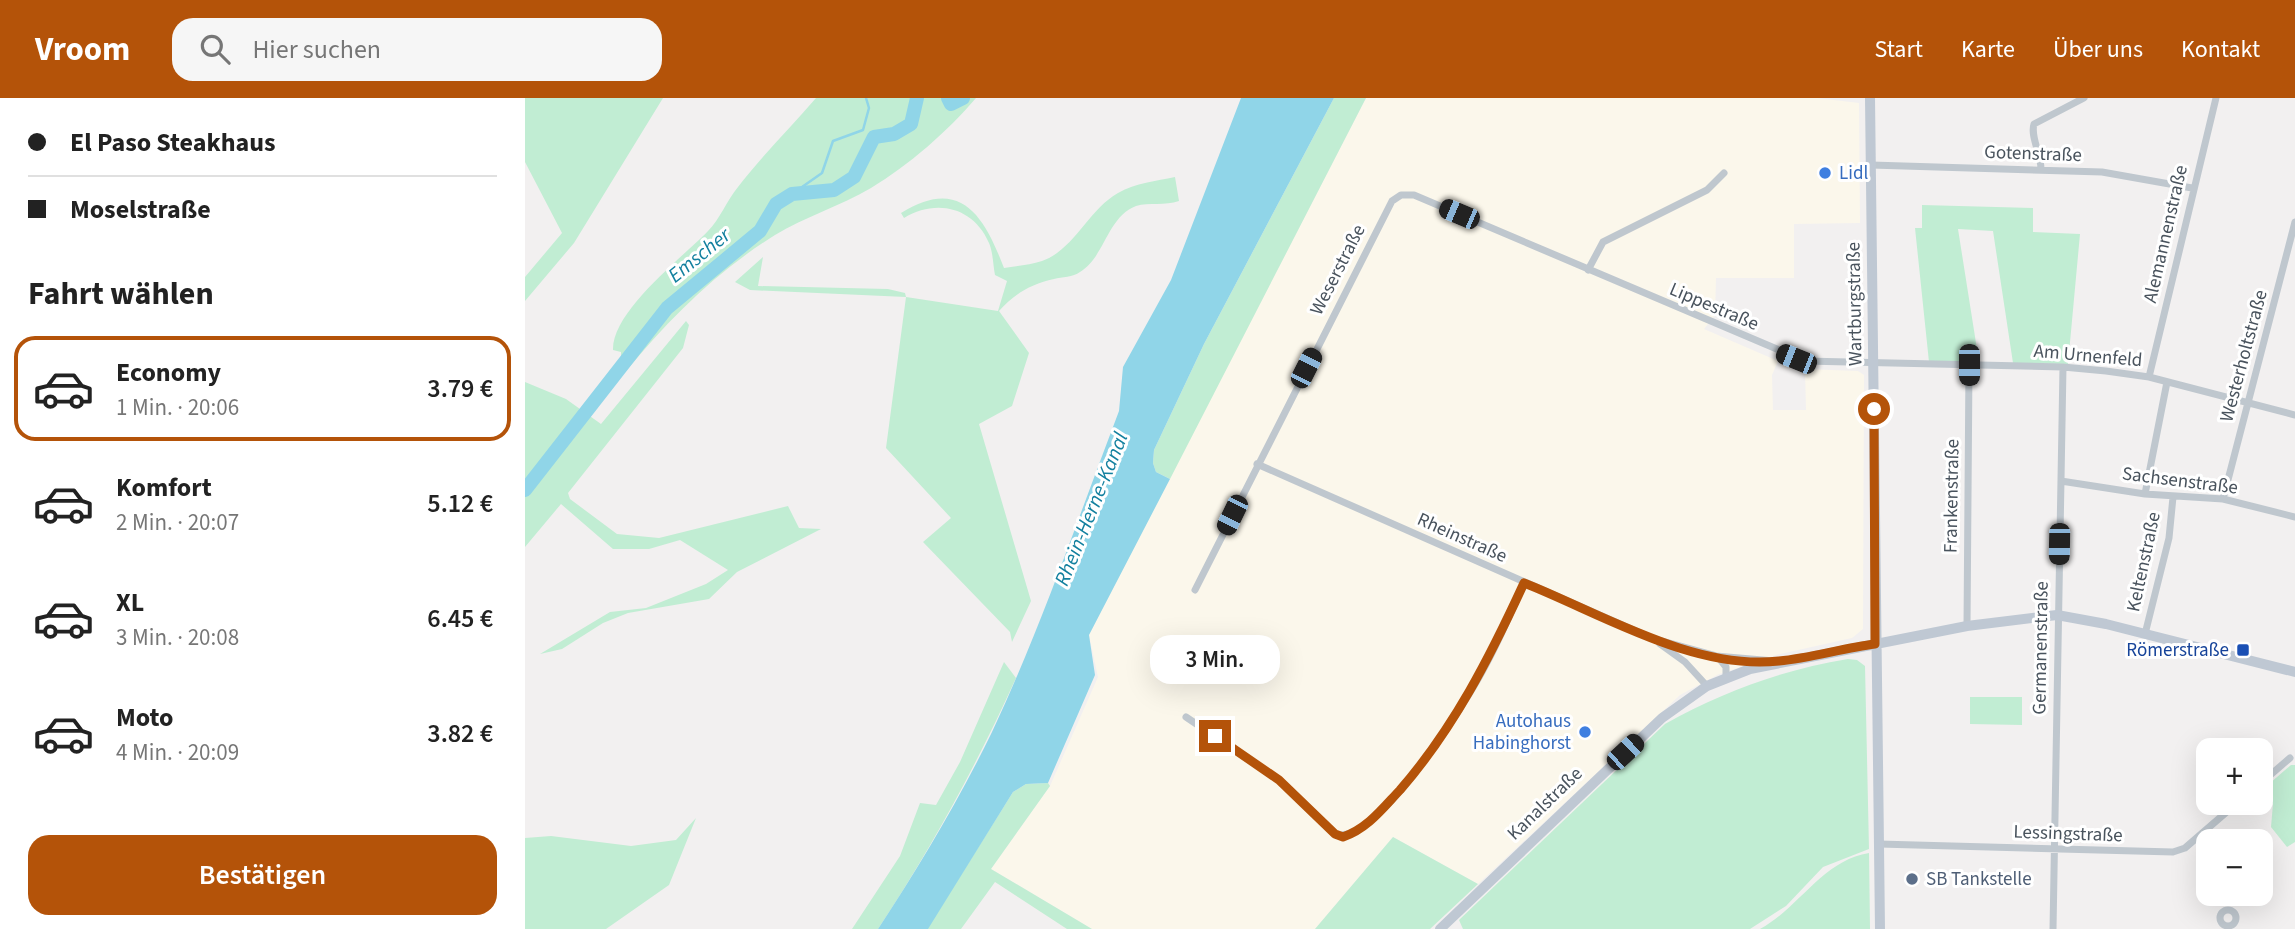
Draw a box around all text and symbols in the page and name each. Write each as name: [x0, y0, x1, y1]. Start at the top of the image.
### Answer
search box: [172, 18, 662, 81]
text: Vroom: [35, 26, 130, 73]
icon: search: [196, 30, 234, 68]
text: Hier suchen: [252, 31, 381, 68]
text: Start: [1875, 32, 1923, 67]
text: Karte: [1961, 32, 2015, 67]
text: Über uns: [2053, 32, 2143, 67]
text: Kontakt: [2181, 32, 2260, 67]
text: El Paso Steakhaus: [70, 124, 276, 161]
street label: Gotenstraße: [1984, 139, 2082, 169]
place label: Lidl: [1839, 160, 1868, 187]
street label: Alemannenstraße: [2137, 162, 2195, 306]
marker: Lidl: [1817, 165, 1833, 181]
text: Moselstraße: [70, 191, 211, 228]
car: [1436, 196, 1483, 232]
water label: Emscher: [661, 220, 737, 290]
street label: Weserstraße: [1304, 220, 1372, 320]
street label: Wartburgstraße: [1840, 242, 1870, 366]
text: Fahrt wählen: [28, 271, 214, 317]
street label: Lippestraße: [1665, 276, 1763, 338]
street label: Westerholtstraße: [2213, 287, 2275, 425]
street label: Am Urnenfeld: [2032, 338, 2144, 374]
car: [1773, 341, 1820, 377]
car: [1959, 344, 1980, 386]
car: [1288, 345, 1325, 391]
text: Economy: [116, 354, 221, 391]
icon: car: [32, 357, 95, 420]
text: 3.79 €: [427, 370, 493, 407]
text: 1 Min. · 20:06: [116, 391, 239, 424]
route start: [1858, 393, 1890, 425]
water label: Rhein-Herne-Kanal: [1047, 427, 1136, 590]
street label: Frankenstraße: [1938, 439, 1966, 553]
street label: Sachsenstraße: [2120, 460, 2240, 502]
text: Komfort: [116, 469, 212, 506]
icon: car: [32, 472, 95, 535]
text: 5.12 €: [427, 485, 493, 522]
car: [1214, 492, 1251, 538]
text: 2 Min. · 20:07: [116, 506, 239, 539]
street label: Rheinstraße: [1413, 506, 1511, 570]
street label: Keltenstraße: [2120, 510, 2168, 614]
car: [2049, 523, 2070, 565]
street label: Germanenstraße: [2026, 581, 2056, 715]
text: XL: [116, 584, 144, 621]
icon: car: [32, 587, 95, 650]
text: 6.45 €: [427, 600, 493, 637]
text: 3 Min. · 20:08: [116, 621, 239, 654]
callout: 3 Min.: [1150, 634, 1280, 684]
place label: Römerstraße: [2126, 637, 2229, 664]
marker: Römerstraße: [2235, 642, 2251, 658]
text: 3 Min.: [1186, 643, 1244, 676]
text: Moto: [116, 699, 173, 736]
icon: car: [32, 702, 95, 765]
place label: Autohaus Habinghorst: [1473, 708, 1572, 757]
text: 3.82 €: [427, 715, 493, 752]
route end: [1199, 720, 1231, 752]
marker: Autohaus Habinghorst: [1577, 724, 1593, 740]
car: [1603, 730, 1648, 774]
text: 4 Min. · 20:09: [116, 736, 239, 769]
map controls: [2196, 738, 2273, 906]
button: +: [2196, 738, 2273, 815]
street label: Kanalstraße: [1501, 761, 1589, 847]
street label: Lessingstraße: [2013, 819, 2123, 849]
button: −: [2196, 829, 2273, 906]
button: Bestätigen: [28, 835, 497, 915]
place label: SB Tankstelle: [1926, 866, 2032, 893]
marker: SB Tankstelle: [1904, 871, 1920, 887]

